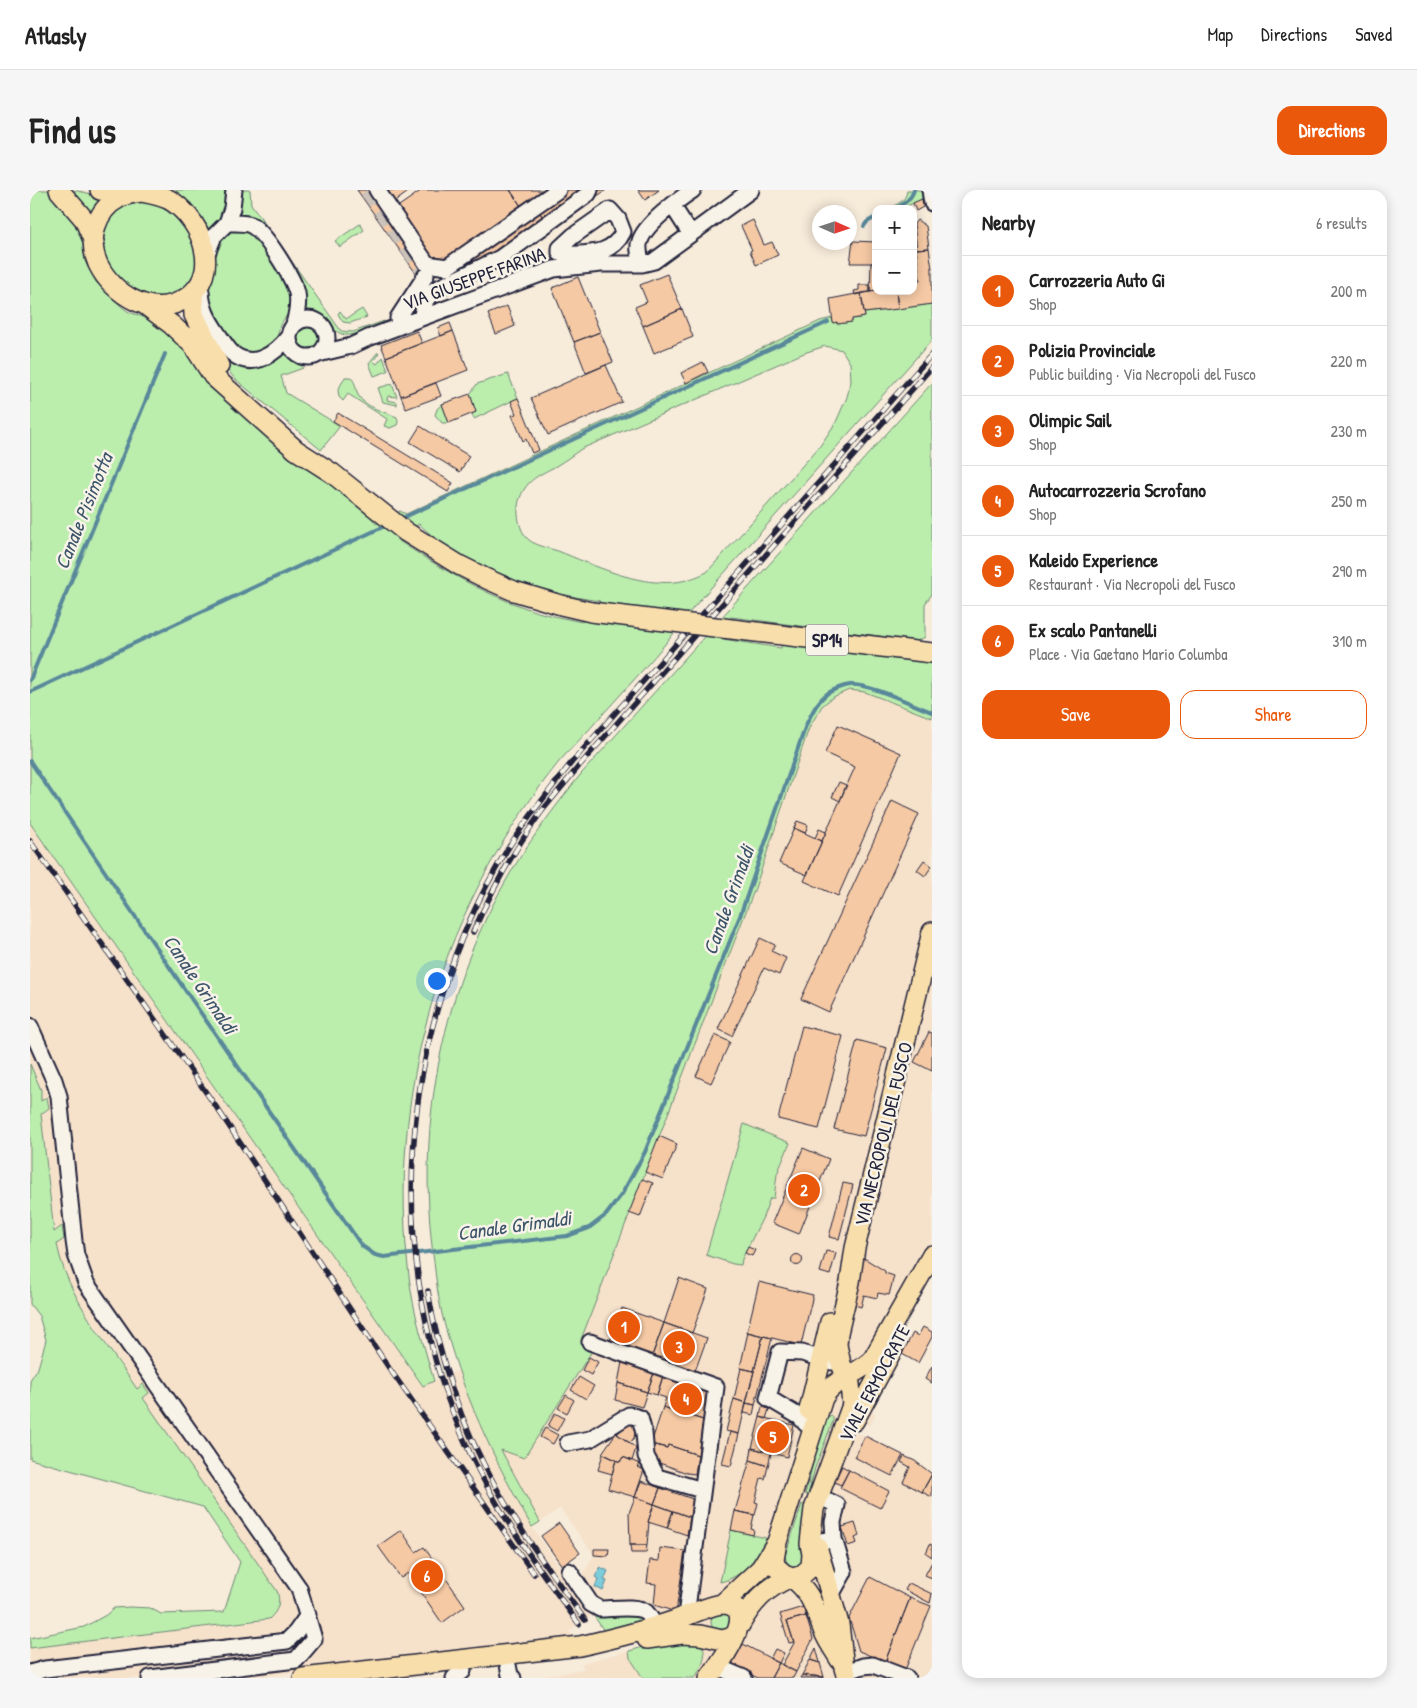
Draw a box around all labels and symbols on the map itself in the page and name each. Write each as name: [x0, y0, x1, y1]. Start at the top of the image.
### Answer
north arrow: [812, 205, 857, 250]
street label: VIA GIUSEPPE FARINA: [399, 240, 549, 316]
water label: Canale Pisimotta: [47, 447, 119, 573]
road number: SP14: [806, 624, 848, 656]
water label: Canale Grimaldi: [696, 839, 761, 958]
water label: Canale Grimaldi: [158, 929, 246, 1041]
your location: [424, 968, 450, 994]
street label: VIA NECROPOLI DEL FUSCO: [848, 1039, 918, 1229]
pin: 2: [788, 1171, 820, 1209]
water label: Canale Grimaldi: [455, 1203, 575, 1246]
pin: 1: [608, 1308, 640, 1346]
street label: VIALE ERMOCRATE: [832, 1320, 916, 1446]
pin: 3: [663, 1328, 695, 1366]
pin: 4: [670, 1380, 702, 1418]
pin: 5: [757, 1418, 789, 1456]
pin: 6: [411, 1557, 443, 1595]

